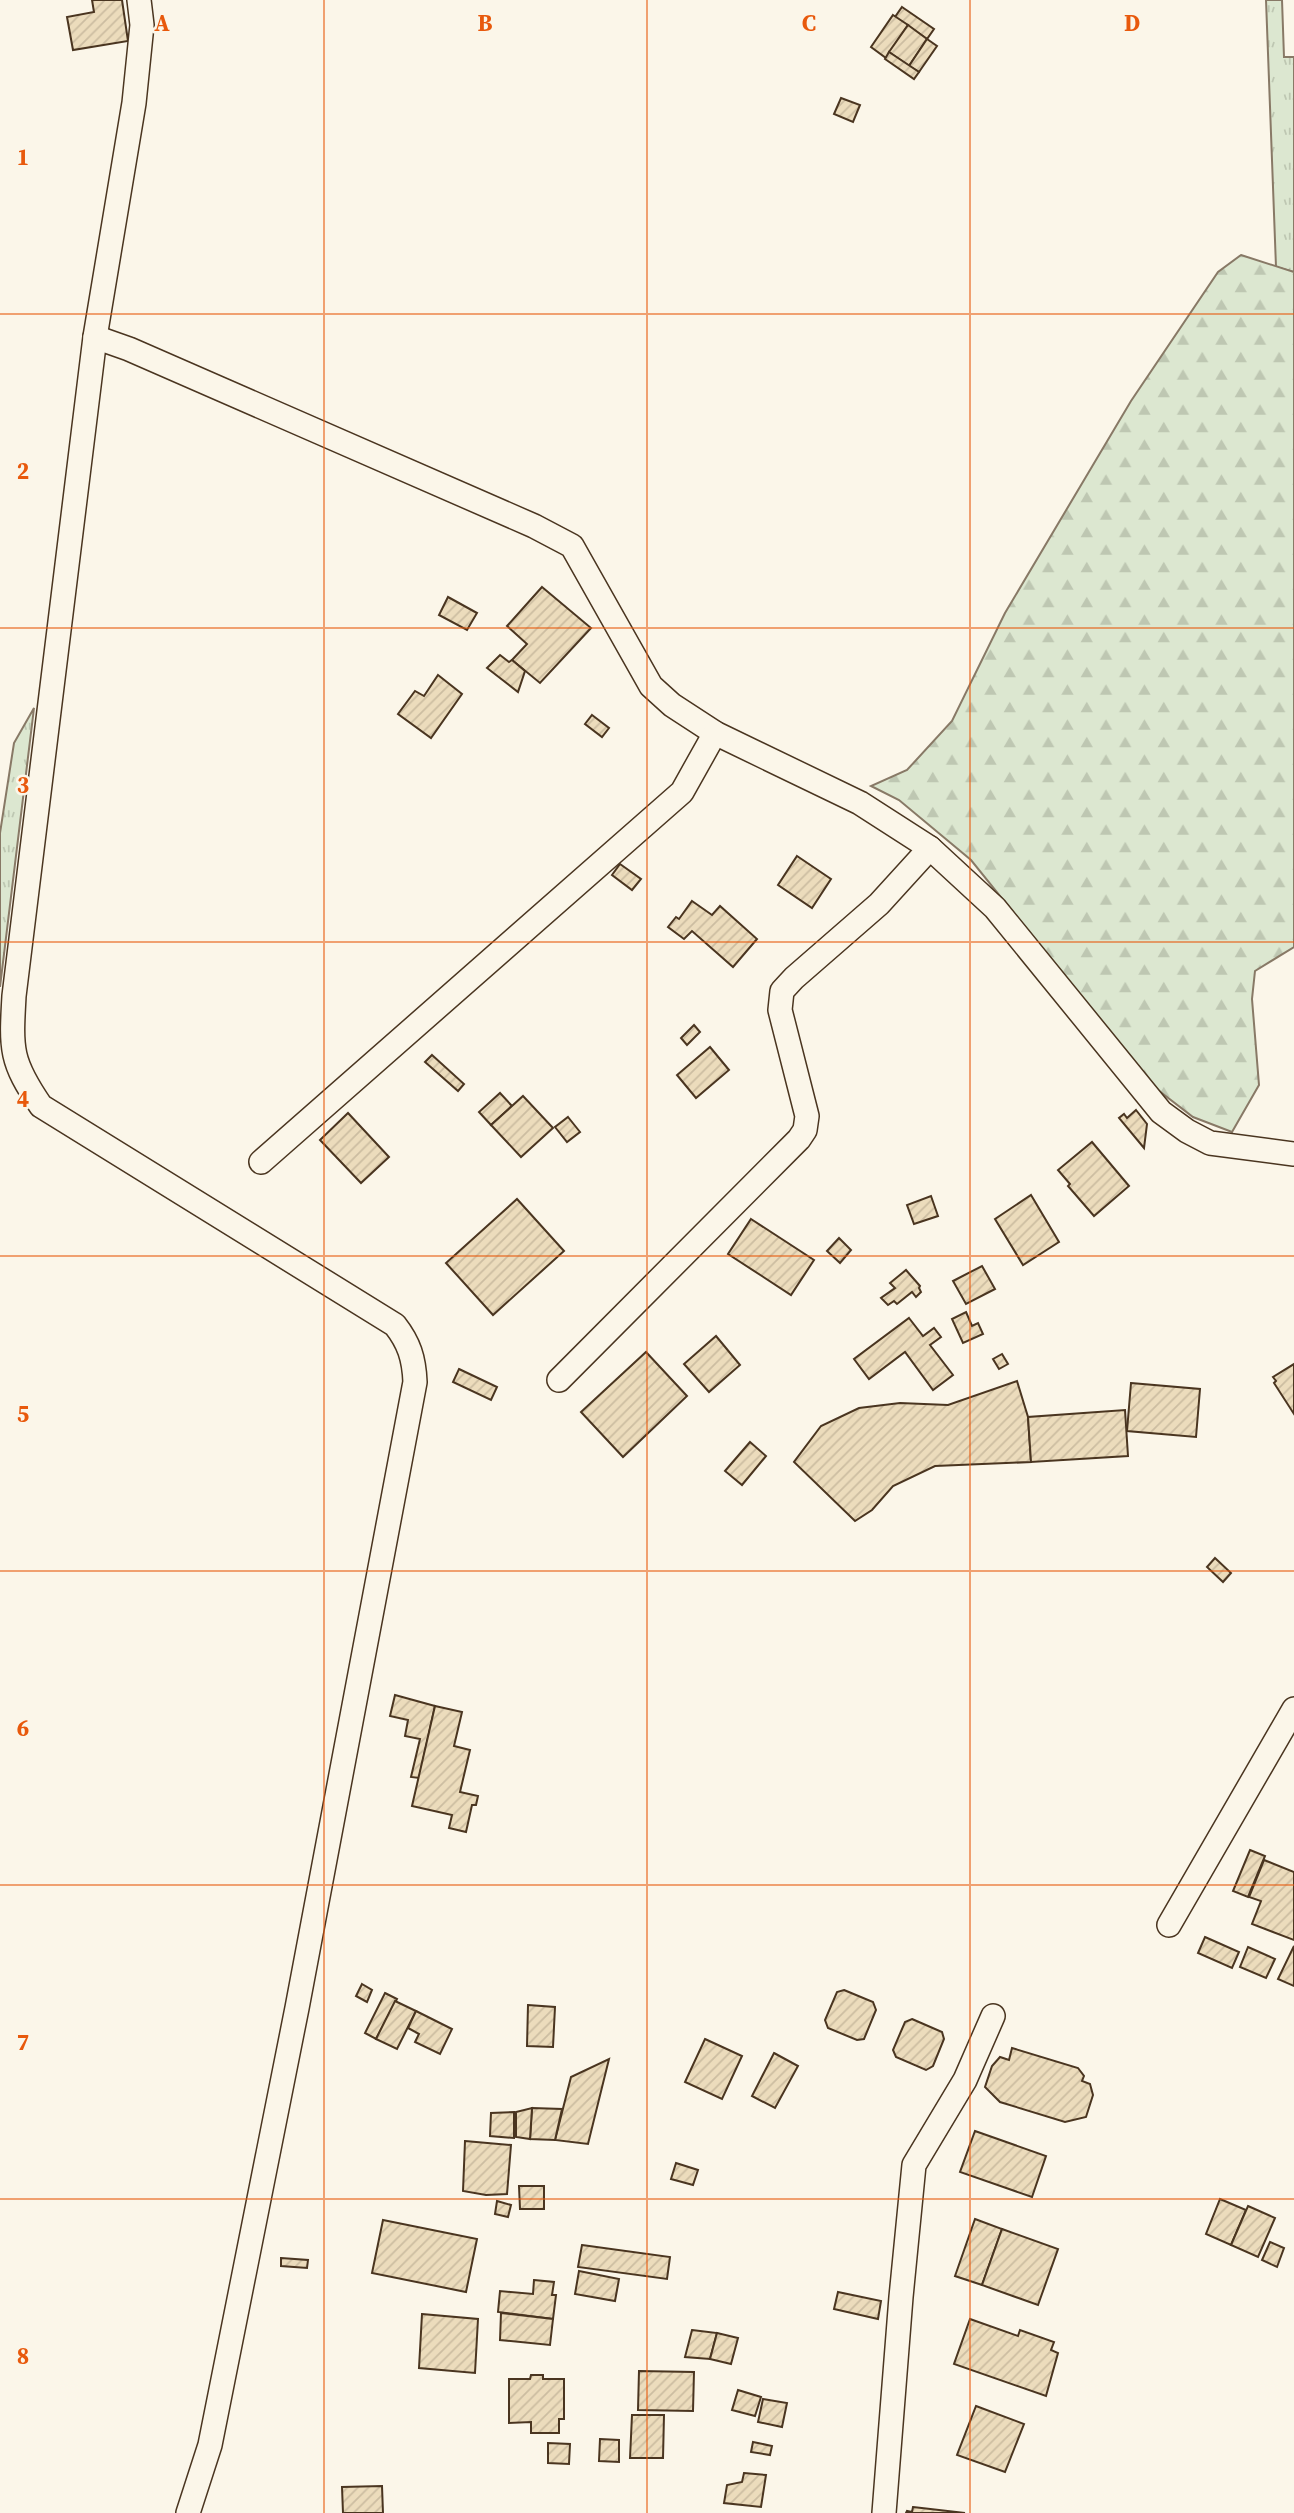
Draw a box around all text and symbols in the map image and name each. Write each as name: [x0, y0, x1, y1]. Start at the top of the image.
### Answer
text: A: [154, 7, 170, 39]
text: B: [478, 7, 493, 39]
text: C: [802, 7, 816, 39]
text: D: [1124, 7, 1140, 39]
text: 1: [17, 141, 29, 173]
text: 2: [17, 455, 29, 487]
text: 3: [17, 769, 29, 801]
text: 4: [17, 1083, 29, 1115]
text: 5: [17, 1398, 29, 1430]
text: 6: [17, 1712, 29, 1744]
text: 7: [17, 2026, 29, 2058]
text: 8: [17, 2340, 29, 2372]

